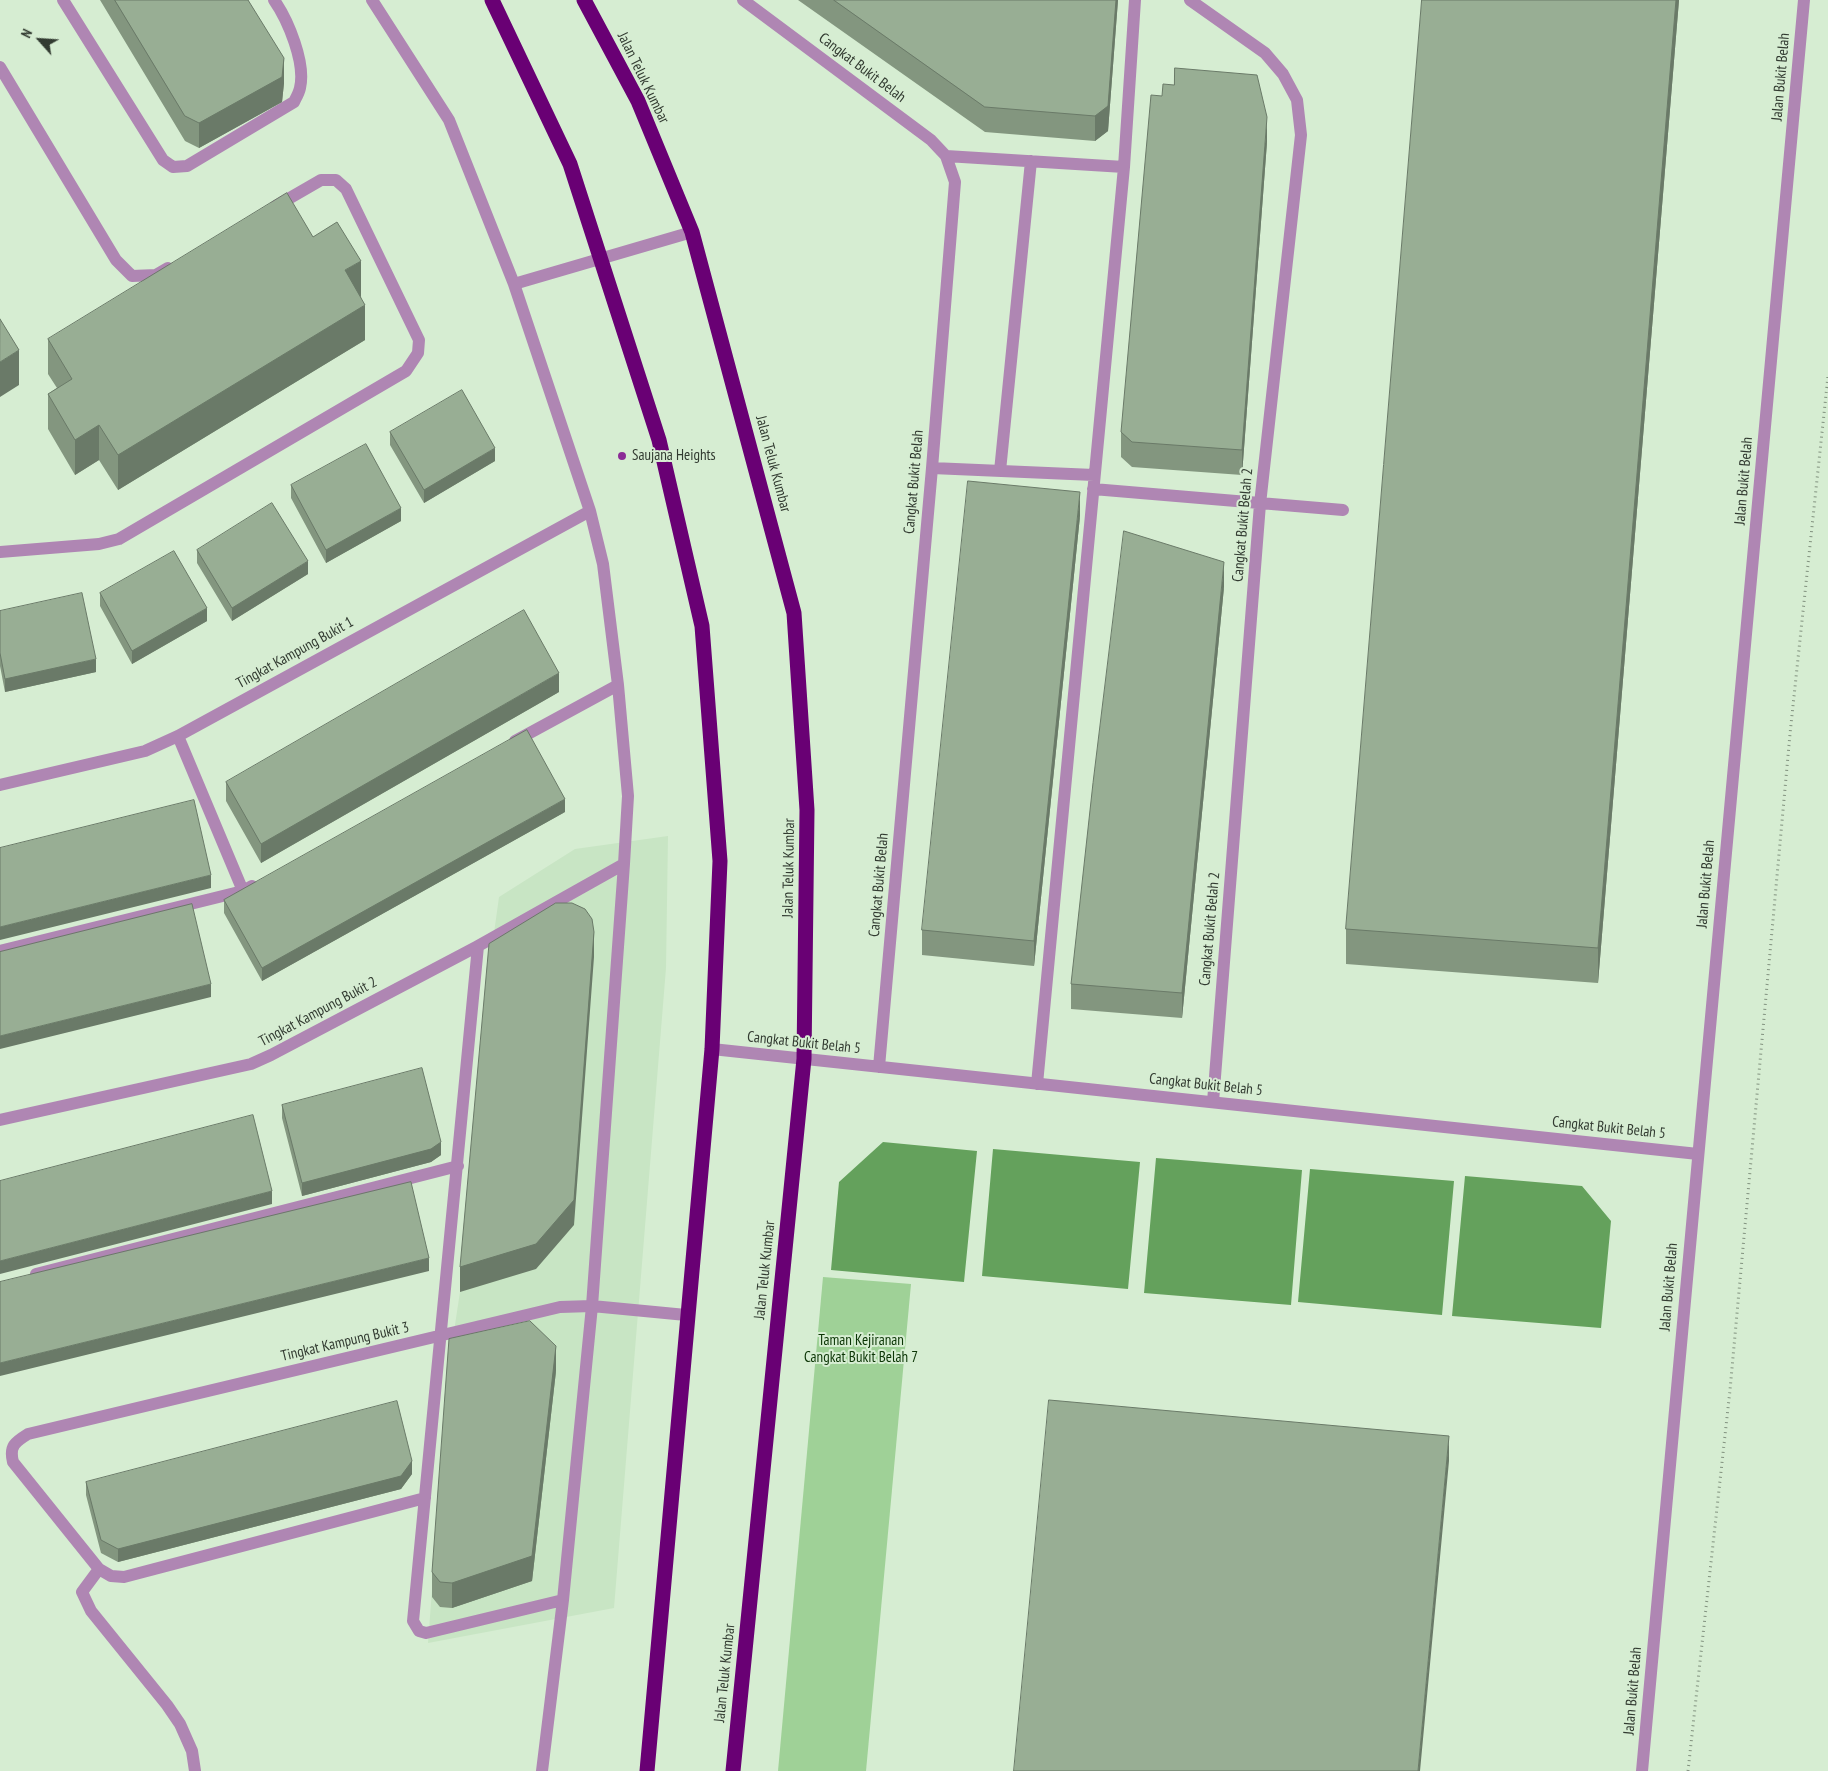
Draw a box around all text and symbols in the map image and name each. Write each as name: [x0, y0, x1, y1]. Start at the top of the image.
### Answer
north arrow: [15, 15, 65, 65]
text: N: [17, 26, 36, 41]
street label: Jalan Teluk Kumbar: [613, 29, 673, 127]
street label: Cangkat Bukit Belah: [815, 29, 909, 107]
street label: Jalan Bukit Belah: [1768, 32, 1794, 122]
street label: Jalan Teluk Kumbar: [751, 414, 795, 514]
street label: Cangkat Bukit Belah: [900, 429, 928, 535]
street label: Jalan Bukit Belah: [1731, 436, 1757, 526]
place label: Saujana Heights: [632, 447, 716, 465]
marker: Saujana Heights: [616, 450, 628, 462]
street label: Cangkat Bukit Belah 2: [1229, 467, 1257, 583]
street label: Tingkat Kampung Bukit 1: [233, 613, 357, 693]
street label: Jalan Teluk Kumbar: [779, 818, 799, 918]
street label: Cangkat Bukit Belah: [865, 832, 893, 938]
street label: Jalan Bukit Belah: [1693, 839, 1719, 929]
street label: Cangkat Bukit Belah 2: [1196, 871, 1224, 987]
street label: Tingkat Kampung Bukit 2: [256, 973, 380, 1051]
street label: Cangkat Bukit Belah 5: [746, 1028, 862, 1058]
street label: Cangkat Bukit Belah 5: [1148, 1070, 1264, 1100]
street label: Cangkat Bukit Belah 5: [1551, 1113, 1667, 1143]
street label: Jalan Teluk Kumbar: [751, 1220, 779, 1320]
street label: Jalan Bukit Belah: [1656, 1242, 1682, 1332]
street label: Tingkat Kampung Bukit 3: [279, 1318, 411, 1366]
park label: Taman Kejiranan Cangkat Bukit Belah 7: [804, 1332, 918, 1367]
street label: Jalan Teluk Kumbar: [711, 1623, 739, 1723]
street label: Jalan Bukit Belah: [1620, 1646, 1646, 1736]

